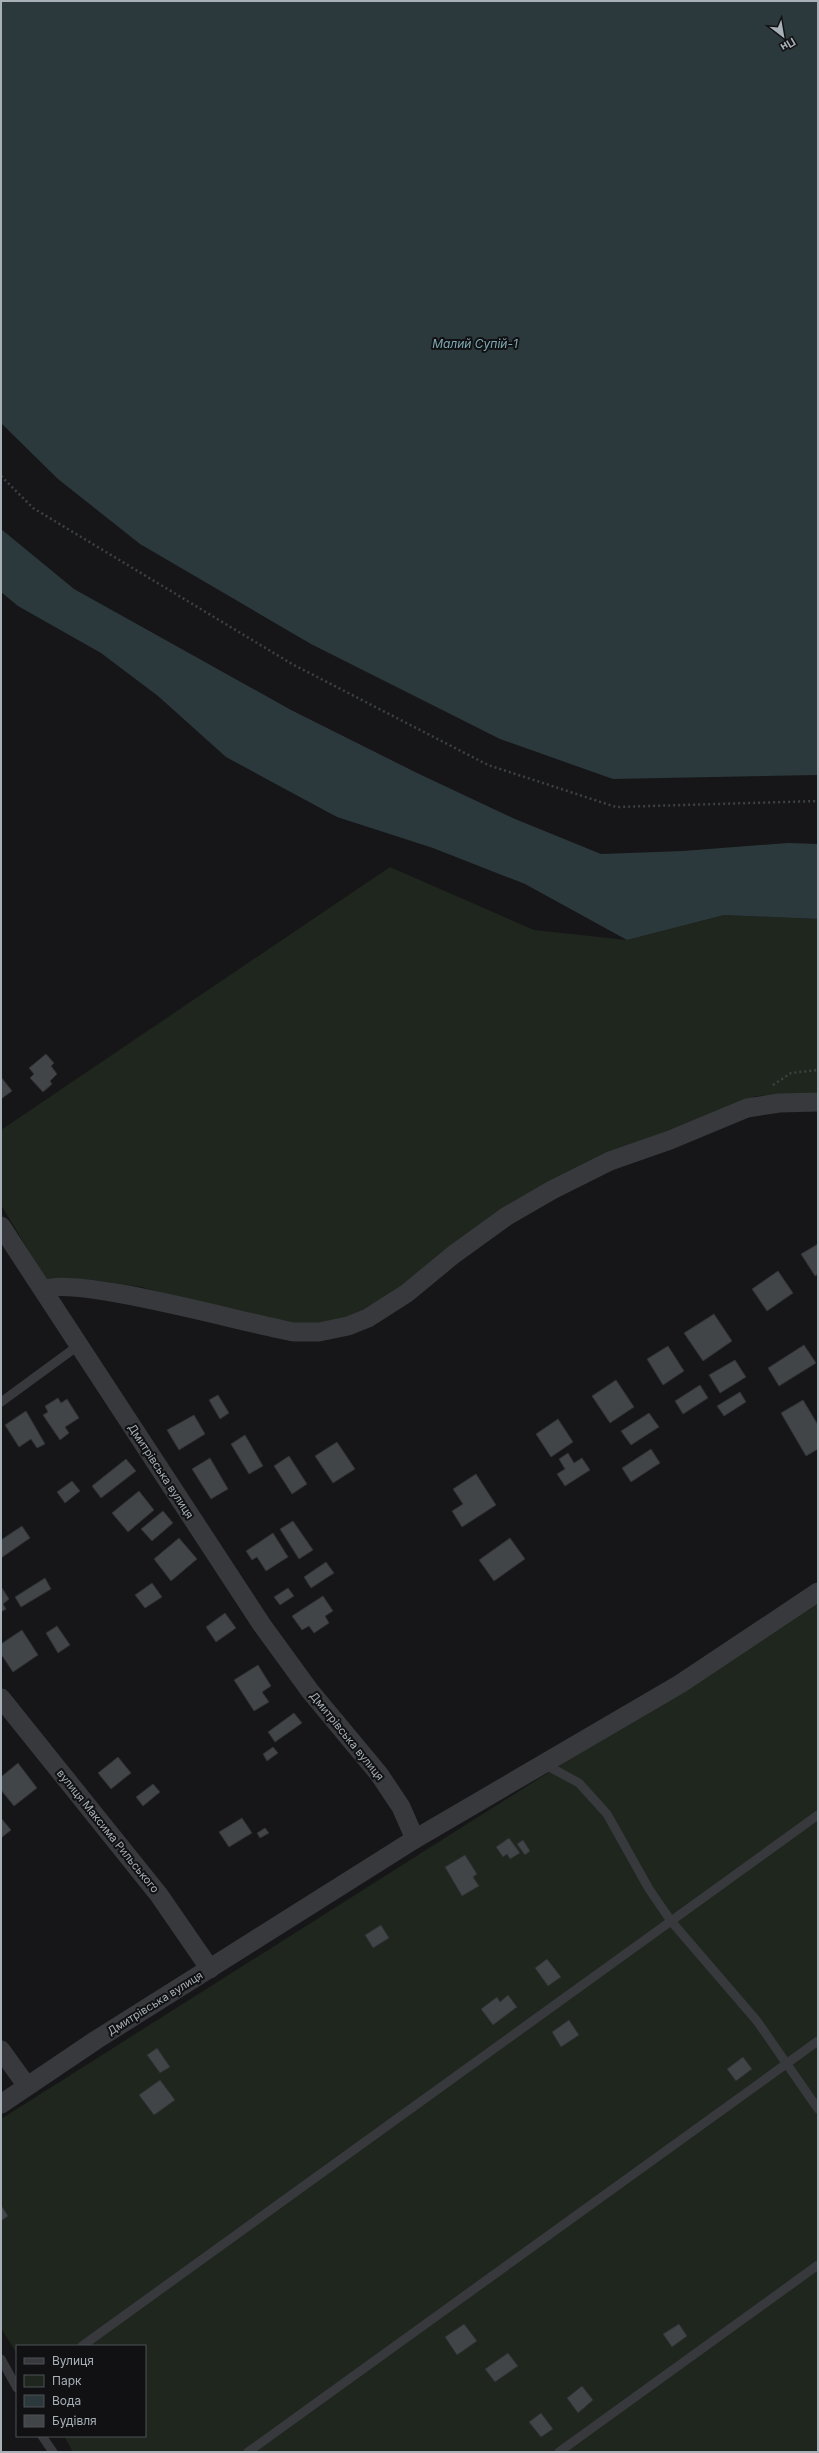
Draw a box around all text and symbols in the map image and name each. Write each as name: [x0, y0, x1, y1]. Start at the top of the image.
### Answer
north arrow: [763, 16, 803, 56]
text: Пн: [778, 35, 798, 55]
water label: Малий Супій-1: [432, 336, 518, 351]
street label: Дмитрівська вулиця: [125, 1421, 197, 1521]
street label: Дмитрівська вулиця: [307, 1689, 387, 1783]
street label: вулиця Максима Рильського: [54, 1766, 162, 1896]
street label: Дмитрівська вулиця: [105, 1968, 205, 2038]
legend: [16, 2345, 146, 2437]
text: Вулиця: [52, 2353, 94, 2368]
text: Парк: [52, 2373, 82, 2388]
text: Вода: [52, 2393, 81, 2408]
text: Будівля: [52, 2413, 97, 2428]

